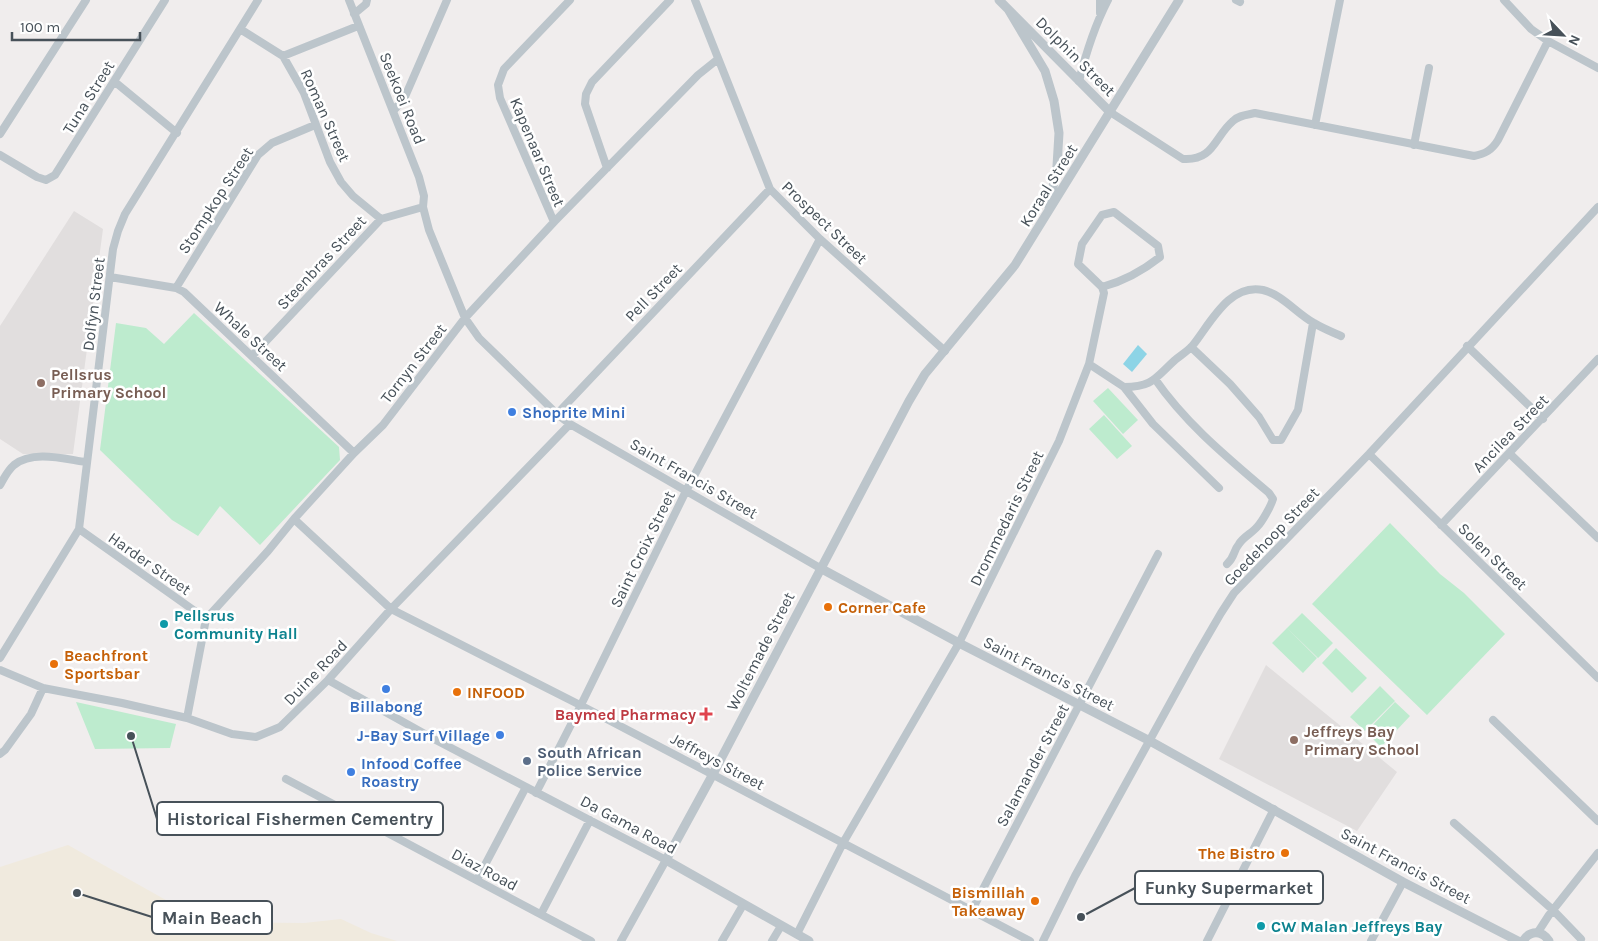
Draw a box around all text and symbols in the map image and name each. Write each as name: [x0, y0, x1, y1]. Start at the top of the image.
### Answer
scale bar: [12, 10, 140, 42]
north arrow: [1538, 10, 1588, 60]
street label: Dolphin Street: [1032, 13, 1119, 100]
text: 100 m: [20, 18, 60, 36]
text: N: [1565, 32, 1584, 48]
street label: Seekoei Road: [375, 49, 430, 147]
street label: Tuna Street: [58, 57, 118, 137]
street label: Roman Street: [297, 66, 354, 165]
street label: Kapenaar Street: [506, 95, 569, 210]
street label: Koraal Street: [1015, 140, 1081, 230]
street label: Stompkop Street: [174, 143, 257, 257]
street label: Prospect Street: [778, 177, 871, 268]
street label: Steenbras Street: [273, 211, 370, 313]
street label: Dolfyn Street: [78, 256, 109, 352]
street label: Pell Street: [621, 259, 686, 325]
street label: Whale Street: [210, 298, 291, 375]
street label: Tornyn Street: [376, 320, 450, 407]
place label: Pellsrus Primary School: [51, 365, 166, 402]
marker: Pellsrus Primary School: [35, 377, 47, 389]
street label: Ancilea Street: [1468, 390, 1552, 476]
place label: Shoprite Mini: [522, 403, 626, 422]
marker: Shoprite Mini: [506, 406, 518, 418]
street label: Saint Francis Street: [626, 434, 761, 523]
street label: Drommedaris Street: [965, 447, 1047, 589]
street label: Goedehoop Street: [1220, 483, 1323, 589]
street label: Saint Croix Street: [606, 488, 679, 611]
street label: Solen Street: [1454, 519, 1531, 594]
street label: Harder Street: [105, 528, 195, 599]
street label: Woltemade Street: [722, 589, 799, 714]
place label: Corner Cafe: [838, 598, 926, 617]
marker: Corner Cafe: [822, 601, 834, 613]
place label: Pellsrus Community Hall: [174, 606, 298, 643]
marker: Pellsrus Community Hall: [158, 618, 170, 630]
street label: Saint Francis Street: [980, 632, 1117, 715]
street label: Duine Road: [280, 636, 351, 709]
place label: Beachfront Sportsbar: [64, 646, 148, 683]
marker: Beachfront Sportsbar: [48, 658, 60, 670]
marker: Billabong: [380, 683, 392, 695]
place label: INFOOD: [467, 683, 525, 702]
marker: INFOOD: [451, 686, 463, 698]
place label: Billabong: [350, 697, 422, 716]
street label: Salamander Street: [992, 701, 1073, 830]
place label: Baymed Pharmacy: [555, 705, 696, 724]
marker: Baymed Pharmacy: [700, 708, 712, 720]
place label: Jeffreys Bay Primary School: [1304, 722, 1419, 759]
place label: J-Bay Surf Village: [357, 726, 490, 745]
marker: J-Bay Surf Village: [494, 729, 506, 741]
street label: Jeffreys Street: [668, 729, 768, 794]
marker: Jeffreys Bay Primary School: [1288, 734, 1300, 746]
place label: South African Police Service: [537, 743, 642, 780]
place label: Infood Coffee Roastry: [361, 754, 462, 791]
marker: South African Police Service: [521, 755, 533, 767]
marker: Infood Coffee Roastry: [345, 766, 357, 778]
street label: Da Gama Road: [577, 791, 680, 858]
callout: Historical Fishermen Cementry: [157, 802, 443, 835]
text: Historical Fishermen Cementry: [167, 808, 433, 830]
street label: Saint Francis Street: [1338, 823, 1474, 908]
street label: Diaz Road: [448, 844, 521, 895]
place label: The Bistro: [1198, 844, 1275, 863]
marker: The Bistro: [1279, 847, 1291, 859]
callout: Funky Supermarket: [1135, 871, 1323, 904]
text: Funky Supermarket: [1145, 877, 1313, 899]
place label: Bismillah Takeaway: [951, 883, 1025, 920]
marker: Bismillah Takeaway: [1029, 895, 1041, 907]
callout: Main Beach: [152, 901, 272, 934]
text: Main Beach: [162, 907, 262, 929]
place label: CW Malan Jeffreys Bay: [1271, 917, 1442, 936]
marker: CW Malan Jeffreys Bay: [1255, 920, 1267, 932]

